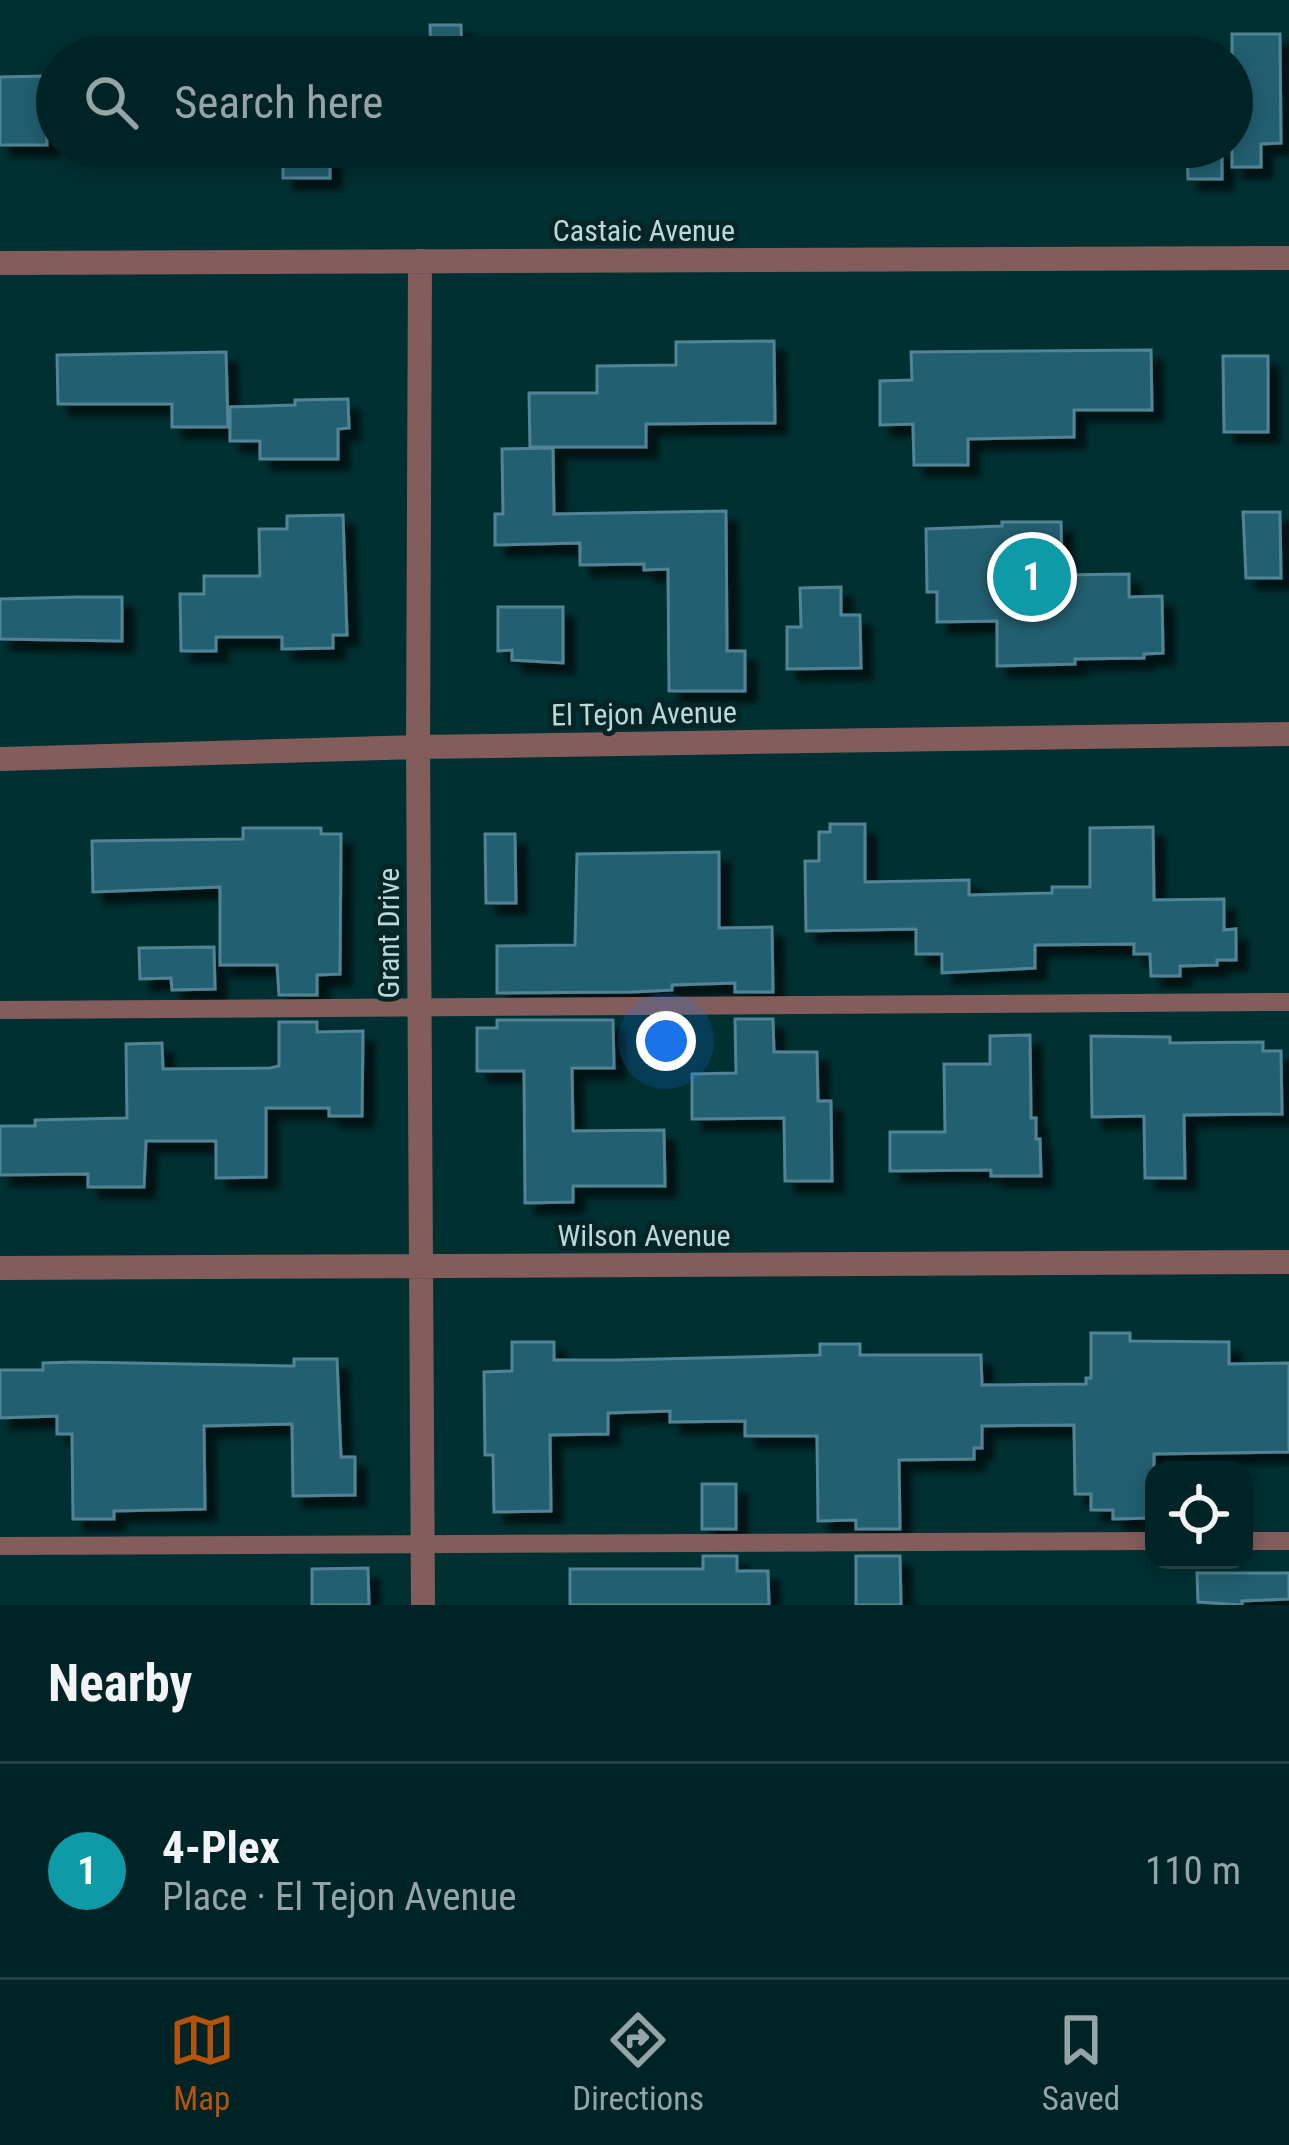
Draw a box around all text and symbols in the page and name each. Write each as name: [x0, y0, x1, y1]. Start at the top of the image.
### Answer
search box: [36, 36, 1253, 168]
icon: search: [78, 69, 144, 135]
text: Search here: [174, 76, 383, 129]
street label: Castaic Avenue: [553, 213, 735, 248]
pin: 1: [993, 532, 1071, 622]
street label: El Tejon Avenue: [551, 694, 737, 733]
street label: Grant Drive: [371, 868, 406, 998]
your location: [636, 1011, 696, 1071]
street label: Wilson Avenue: [557, 1218, 731, 1253]
map controls: [1145, 1461, 1253, 1569]
button: locate: [1145, 1461, 1253, 1569]
text: Nearby: [48, 1654, 192, 1713]
text: 4-Plex: [162, 1821, 280, 1874]
text: 1: [77, 1848, 97, 1894]
text: 110 m: [1145, 1848, 1241, 1894]
text: Place · El Tejon Avenue: [162, 1874, 517, 1920]
tab: Map: [169, 2007, 235, 2118]
tab: Directions: [572, 2007, 704, 2118]
tab: Saved: [1042, 2007, 1120, 2118]

